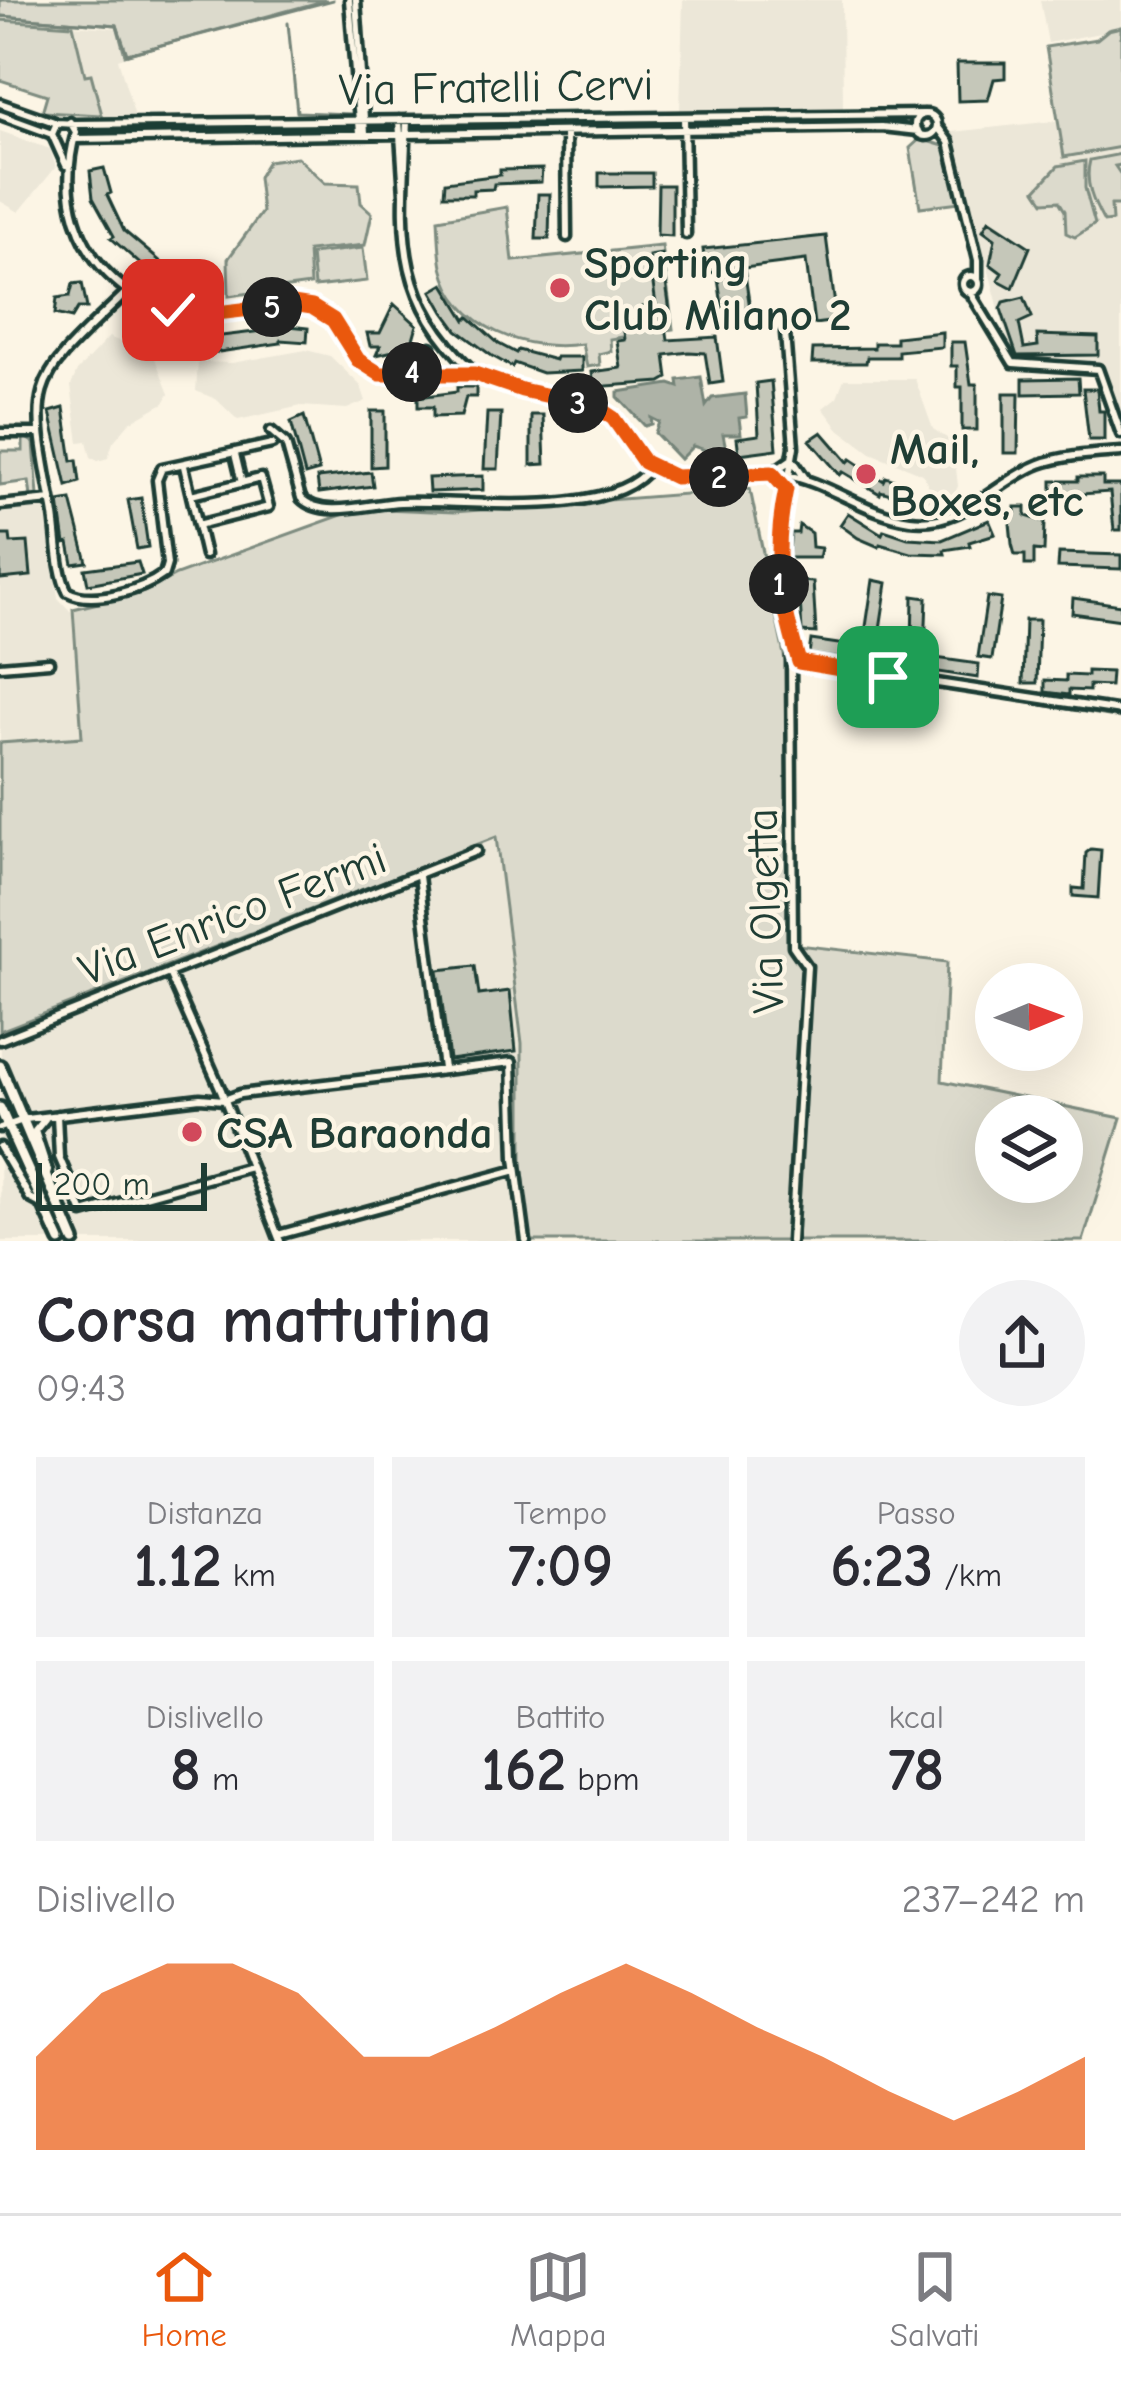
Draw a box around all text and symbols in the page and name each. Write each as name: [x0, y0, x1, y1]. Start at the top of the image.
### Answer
street label: Via Fratelli Cervi: [338, 58, 654, 116]
place label: Sporting Club Milano 2: [584, 237, 851, 341]
pin: [122, 259, 224, 361]
marker: Sporting Club Milano 2: [547, 275, 573, 301]
icon: check: [140, 277, 206, 343]
pin: 5: [242, 277, 302, 337]
text: 5: [263, 288, 281, 326]
pin: 4: [382, 342, 442, 402]
text: 4: [404, 353, 420, 391]
pin: 3: [548, 373, 608, 433]
text: 3: [570, 384, 586, 422]
place label: Mail, Boxes, etc: [890, 423, 1084, 527]
pin: 2: [689, 447, 749, 507]
text: 2: [711, 458, 727, 496]
marker: Mail, Boxes, etc: [853, 461, 879, 487]
pin: 1: [749, 554, 809, 614]
text: 1: [773, 565, 785, 603]
pin: [837, 626, 939, 728]
icon: arrive: [855, 644, 921, 710]
street label: Via Olgetta: [735, 807, 795, 1015]
street label: Via Enrico Fermi: [72, 832, 393, 996]
north arrow: [975, 963, 1083, 1071]
map controls: [975, 963, 1083, 1203]
button: layers: [975, 1095, 1083, 1203]
place label: CSA Baraonda: [216, 1107, 493, 1159]
marker: CSA Baraonda: [179, 1119, 205, 1145]
scale bar: [36, 1157, 207, 1210]
text: 200 m: [54, 1165, 150, 1203]
button: share: [959, 1280, 1085, 1406]
text: Corsa mattutina: [36, 1283, 492, 1359]
text: 09:43: [36, 1366, 126, 1411]
text: Distanza: [147, 1494, 263, 1532]
text: Tempo: [514, 1494, 607, 1532]
text: Passo: [877, 1494, 956, 1532]
text: 1.12: [134, 1532, 222, 1601]
text: 7:09: [508, 1532, 613, 1601]
text: 6:23: [830, 1532, 933, 1601]
text: km: [222, 1556, 276, 1594]
text: /km: [933, 1556, 1002, 1594]
text: Dislivello: [146, 1698, 264, 1736]
text: Battito: [516, 1698, 605, 1736]
text: kcal: [888, 1698, 944, 1736]
text: 8: [170, 1736, 201, 1805]
text: 162: [481, 1736, 566, 1805]
text: 78: [888, 1736, 944, 1805]
text: m: [201, 1760, 239, 1798]
text: bpm: [566, 1760, 640, 1798]
text: Dislivello: [36, 1877, 176, 1922]
text: 237–242 m: [901, 1877, 1085, 1922]
tab: Home: [142, 2244, 227, 2354]
tab: Mappa: [510, 2244, 607, 2354]
tab: Salvati: [890, 2244, 979, 2354]

